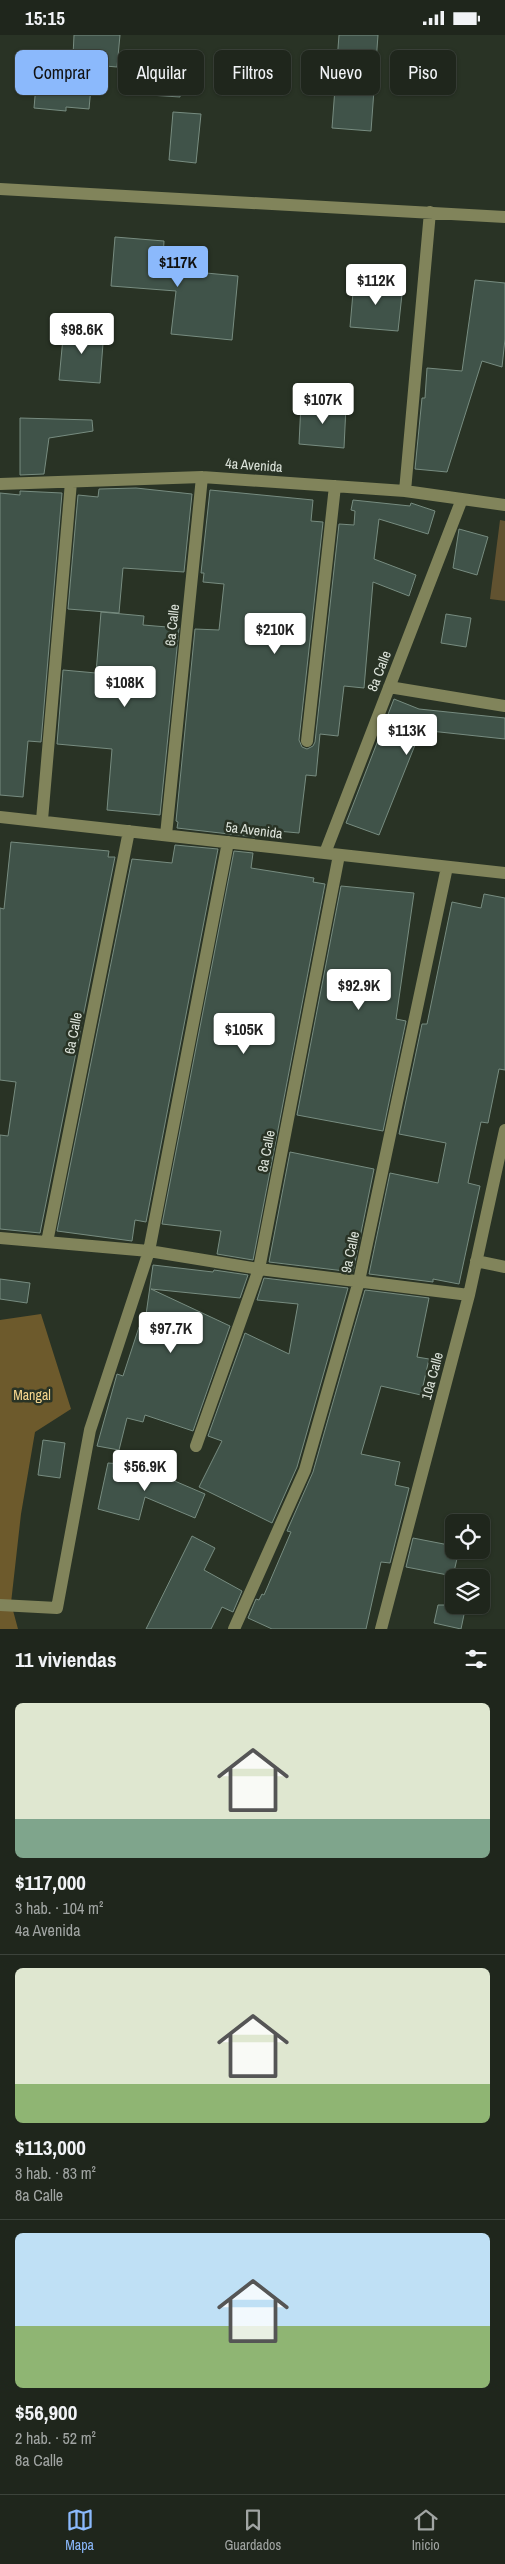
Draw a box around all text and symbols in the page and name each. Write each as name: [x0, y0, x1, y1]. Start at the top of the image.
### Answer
text: 15:15: [25, 5, 65, 31]
chip: Comprar: [15, 50, 108, 95]
chip: Alquilar: [118, 50, 204, 95]
chip: Filtros: [214, 50, 291, 95]
chip: Nuevo: [301, 50, 380, 95]
chip: Piso: [390, 50, 456, 95]
pin: $117K: [143, 245, 213, 288]
text: $117K: [159, 251, 197, 273]
pin: $112K: [341, 263, 411, 306]
text: $112K: [357, 269, 395, 291]
pin: $98.6K: [41, 313, 123, 355]
text: $98.6K: [61, 318, 103, 340]
pin: $107K: [288, 383, 358, 425]
text: $107K: [304, 388, 342, 410]
street label: 4a Avenida: [225, 454, 284, 476]
street label: 6a Calle: [161, 603, 183, 647]
pin: $210K: [240, 613, 310, 655]
text: $210K: [256, 618, 294, 640]
street label: 8a Calle: [363, 648, 395, 694]
pin: $108K: [90, 665, 160, 708]
text: $108K: [106, 671, 144, 693]
pin: $113K: [372, 713, 442, 756]
text: $113K: [388, 719, 426, 741]
street label: 5a Avenida: [224, 818, 284, 842]
pin: $92.9K: [318, 969, 400, 1011]
text: $92.9K: [338, 974, 380, 996]
street label: 6a Calle: [60, 1011, 86, 1055]
pin: $105K: [209, 1013, 279, 1055]
text: $105K: [225, 1018, 263, 1040]
street label: 8a Calle: [253, 1129, 279, 1173]
street label: 9a Calle: [337, 1230, 363, 1274]
pin: $97.7K: [130, 1311, 212, 1354]
text: $97.7K: [150, 1317, 192, 1339]
street label: 10a Calle: [417, 1350, 447, 1402]
park label: Mangal: [13, 1386, 51, 1404]
pin: $56.9K: [104, 1449, 186, 1492]
text: $56.9K: [124, 1455, 166, 1477]
map controls: [445, 1514, 490, 1614]
button: locate: [445, 1514, 490, 1559]
button: layers: [445, 1569, 490, 1614]
text: 11 viviendas: [15, 1645, 117, 1674]
icon: filters: [462, 1645, 490, 1673]
icon: home: [208, 1735, 298, 1825]
text: $117,000: [15, 1868, 86, 1897]
text: 3 hab. · 104 m²: [15, 1897, 103, 1919]
text: 4a Avenida: [15, 1919, 80, 1941]
icon: home: [208, 2001, 298, 2091]
text: $113,000: [15, 2133, 86, 2162]
text: 3 hab. · 83 m²: [15, 2162, 96, 2184]
text: 8a Calle: [15, 2184, 63, 2206]
icon: home: [208, 2266, 298, 2356]
text: $56,900: [15, 2398, 77, 2427]
text: 2 hab. · 52 m²: [15, 2427, 96, 2449]
text: 8a Calle: [15, 2449, 63, 2471]
tab: Mapa: [65, 2506, 94, 2554]
tab: Guardados: [224, 2506, 281, 2554]
tab: Inicio: [412, 2506, 440, 2554]

